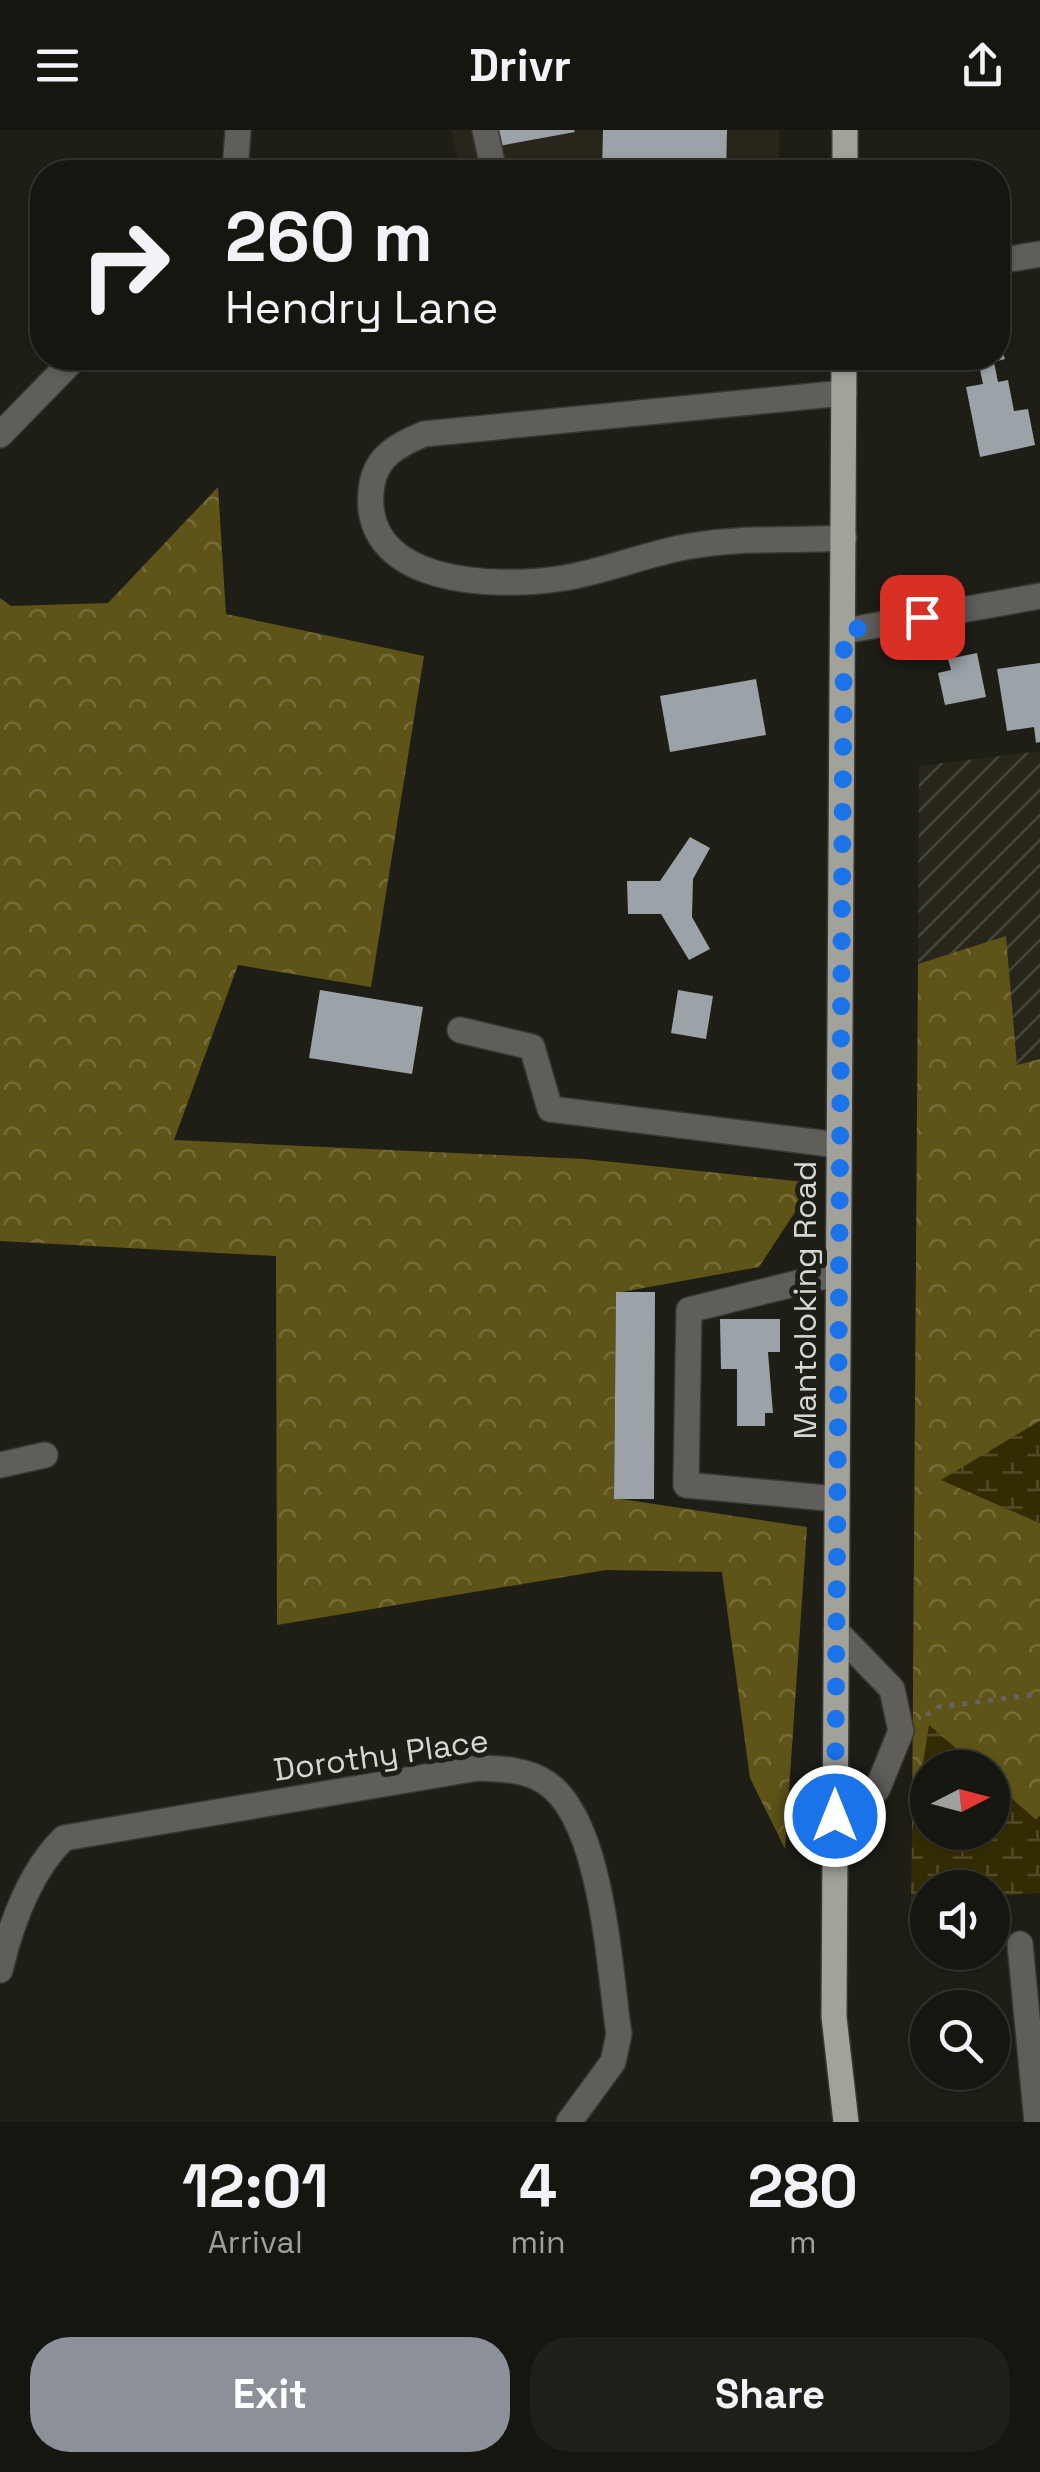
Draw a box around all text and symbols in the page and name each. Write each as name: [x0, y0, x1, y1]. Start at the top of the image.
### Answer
text: Drivr: [469, 37, 571, 94]
icon: menu: [30, 38, 85, 93]
icon: share: [955, 38, 1010, 93]
text: 260 m: [225, 192, 433, 281]
icon: right: [60, 200, 190, 330]
text: Hendry Lane: [225, 279, 498, 336]
pin: [880, 575, 965, 660]
icon: arrive: [895, 590, 950, 645]
street label: Mantoloking Road: [785, 1161, 825, 1439]
street label: Dorothy Place: [271, 1720, 491, 1790]
north arrow: [910, 1750, 1010, 1850]
map controls: [910, 1750, 1010, 2090]
position arrow: [783, 1764, 887, 1868]
button: sound: [910, 1870, 1010, 1970]
button: search: [910, 1990, 1010, 2090]
text: 12:01: [182, 2148, 329, 2225]
text: 4: [519, 2148, 557, 2225]
text: 280: [747, 2148, 858, 2225]
text: Arrival: [208, 2222, 303, 2262]
text: min: [511, 2222, 566, 2262]
text: m: [789, 2222, 817, 2262]
button: Exit: [30, 2337, 510, 2452]
button: Share: [530, 2337, 1010, 2452]

